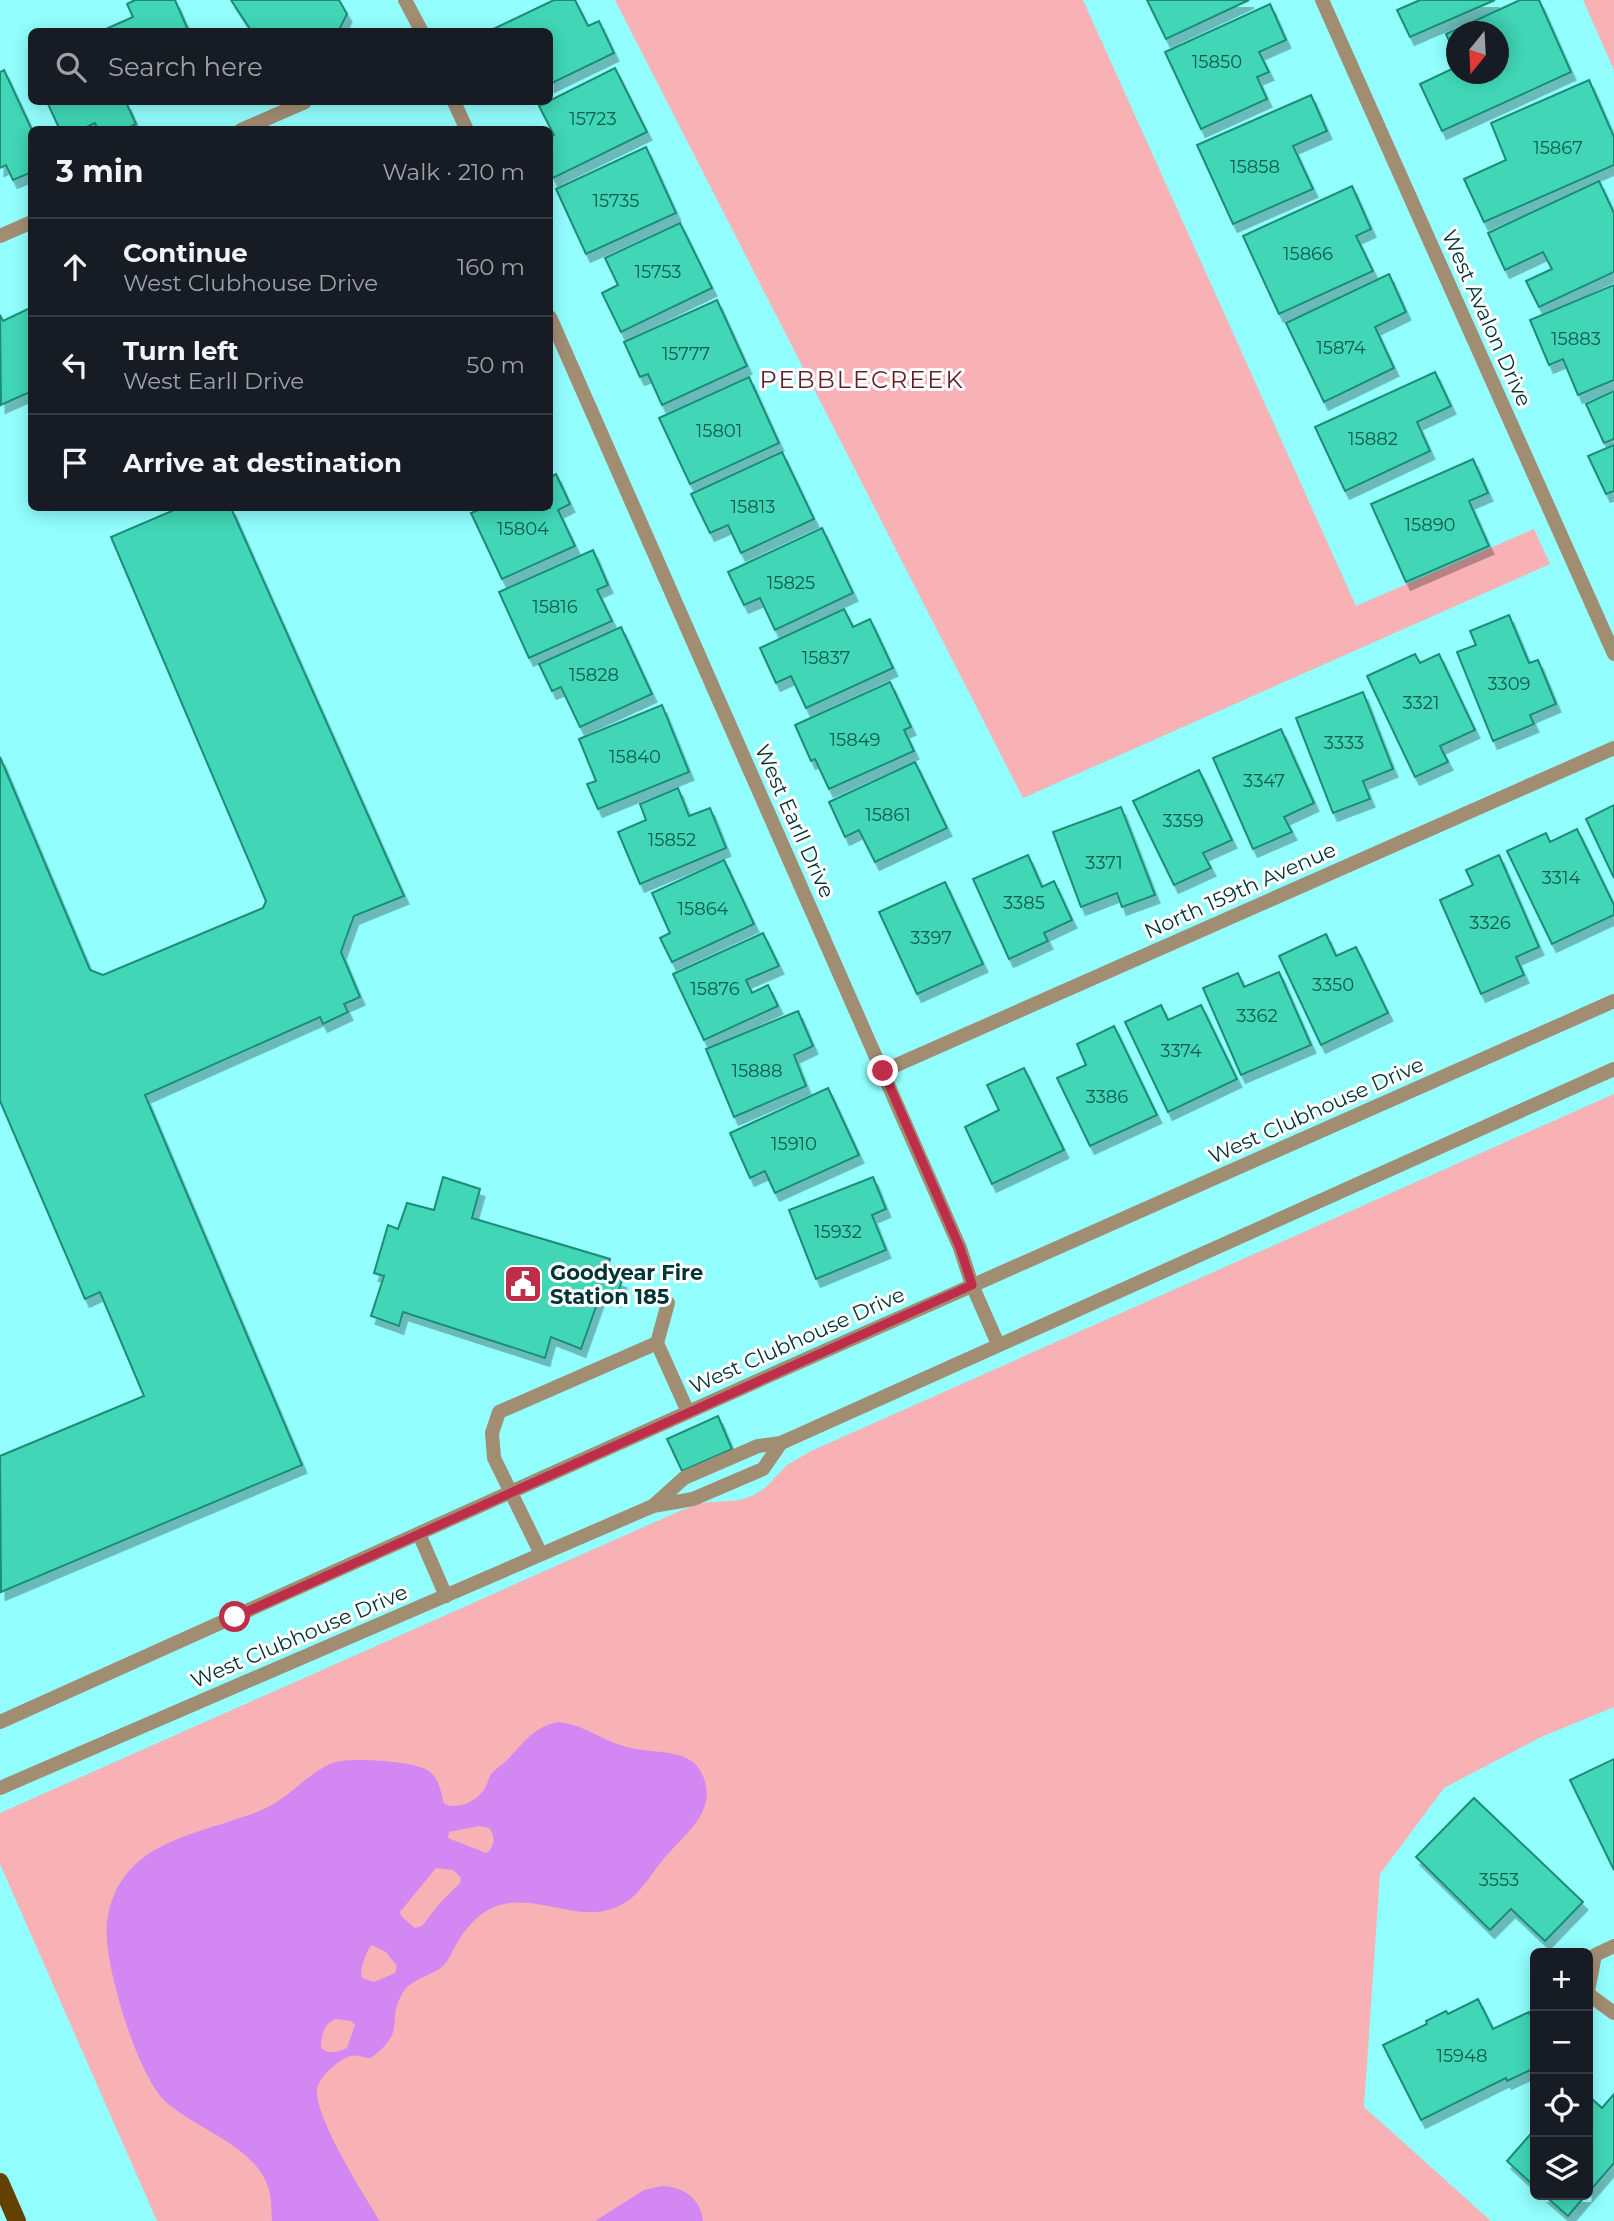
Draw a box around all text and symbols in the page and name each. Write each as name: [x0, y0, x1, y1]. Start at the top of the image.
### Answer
north arrow: [1446, 21, 1509, 84]
search box: [28, 28, 553, 105]
icon: search: [52, 48, 90, 86]
text: Search here: [108, 51, 263, 83]
house number: 15850: [1192, 51, 1242, 73]
house number: 15723: [569, 108, 617, 130]
house number: 15867: [1533, 137, 1583, 159]
text: 3 min: [56, 153, 143, 190]
house number: 15858: [1230, 156, 1280, 178]
text: Walk · 210 m: [382, 158, 525, 186]
house number: 15735: [592, 190, 640, 212]
street label: West Avalon Drive: [1437, 226, 1537, 410]
text: Continue: [123, 237, 248, 269]
house number: 15866: [1283, 243, 1333, 265]
icon: ahead: [56, 248, 94, 286]
text: 160 m: [457, 253, 525, 281]
house number: 15753: [635, 261, 681, 283]
text: West Clubhouse Drive: [123, 269, 378, 297]
house number: 15883: [1551, 328, 1601, 350]
text: Turn left: [123, 335, 239, 367]
house number: 15874: [1316, 337, 1366, 359]
house number: 15777: [662, 343, 710, 365]
icon: left: [56, 346, 94, 384]
text: 50 m: [466, 351, 525, 379]
district label: PEBBLECREEK: [760, 365, 964, 394]
text: West Earll Drive: [123, 367, 304, 395]
house number: 15801: [696, 420, 742, 442]
house number: 15882: [1348, 428, 1398, 450]
icon: arrive: [56, 444, 94, 482]
text: Arrive at destination: [123, 447, 402, 479]
house number: 15813: [731, 496, 775, 518]
house number: 15890: [1404, 514, 1456, 536]
house number: 15804: [497, 518, 549, 540]
house number: 15825: [767, 572, 815, 594]
house number: 15816: [532, 596, 578, 618]
house number: 15837: [802, 647, 850, 669]
house number: 15828: [569, 664, 619, 686]
house number: 3309: [1487, 673, 1531, 695]
house number: 3321: [1403, 692, 1439, 714]
house number: 15849: [830, 729, 880, 751]
house number: 3333: [1324, 732, 1364, 754]
street label: West Earll Drive: [750, 740, 840, 902]
house number: 15840: [609, 746, 661, 768]
house number: 3347: [1243, 770, 1285, 792]
house number: 15861: [865, 804, 911, 826]
house number: 3359: [1162, 810, 1204, 832]
house number: 15852: [648, 829, 696, 851]
street label: North 159th Avenue: [1140, 836, 1340, 944]
house number: 3371: [1085, 852, 1123, 874]
house number: 3314: [1542, 867, 1580, 889]
house number: 3385: [1003, 892, 1045, 914]
house number: 15864: [677, 898, 729, 920]
house number: 3326: [1469, 912, 1511, 934]
house number: 3397: [910, 927, 952, 949]
house number: 3350: [1312, 974, 1354, 996]
house number: 15876: [690, 978, 740, 1000]
house number: 3362: [1236, 1005, 1278, 1027]
house number: 3374: [1160, 1040, 1202, 1062]
street label: West Clubhouse Drive: [1205, 1051, 1427, 1169]
route end: [867, 1055, 898, 1086]
house number: 15888: [731, 1060, 783, 1082]
house number: 3386: [1086, 1086, 1128, 1108]
house number: 15910: [771, 1133, 817, 1155]
house number: 15932: [814, 1221, 862, 1243]
place label: Goodyear Fire Station 185: [550, 1260, 703, 1309]
public building icon: Goodyear Fire Station 185: [502, 1263, 544, 1305]
street label: West Clubhouse Drive: [686, 1281, 908, 1399]
street label: West Clubhouse Drive: [187, 1579, 411, 1693]
route start: [219, 1601, 250, 1632]
house number: 3553: [1479, 1869, 1519, 1891]
map controls: [1530, 1948, 1593, 2200]
button: +: [1530, 1948, 1593, 2011]
button: −: [1530, 2011, 1593, 2074]
house number: 15948: [1436, 2045, 1488, 2067]
button: locate: [1530, 2074, 1593, 2137]
button: layers: [1530, 2137, 1593, 2200]

